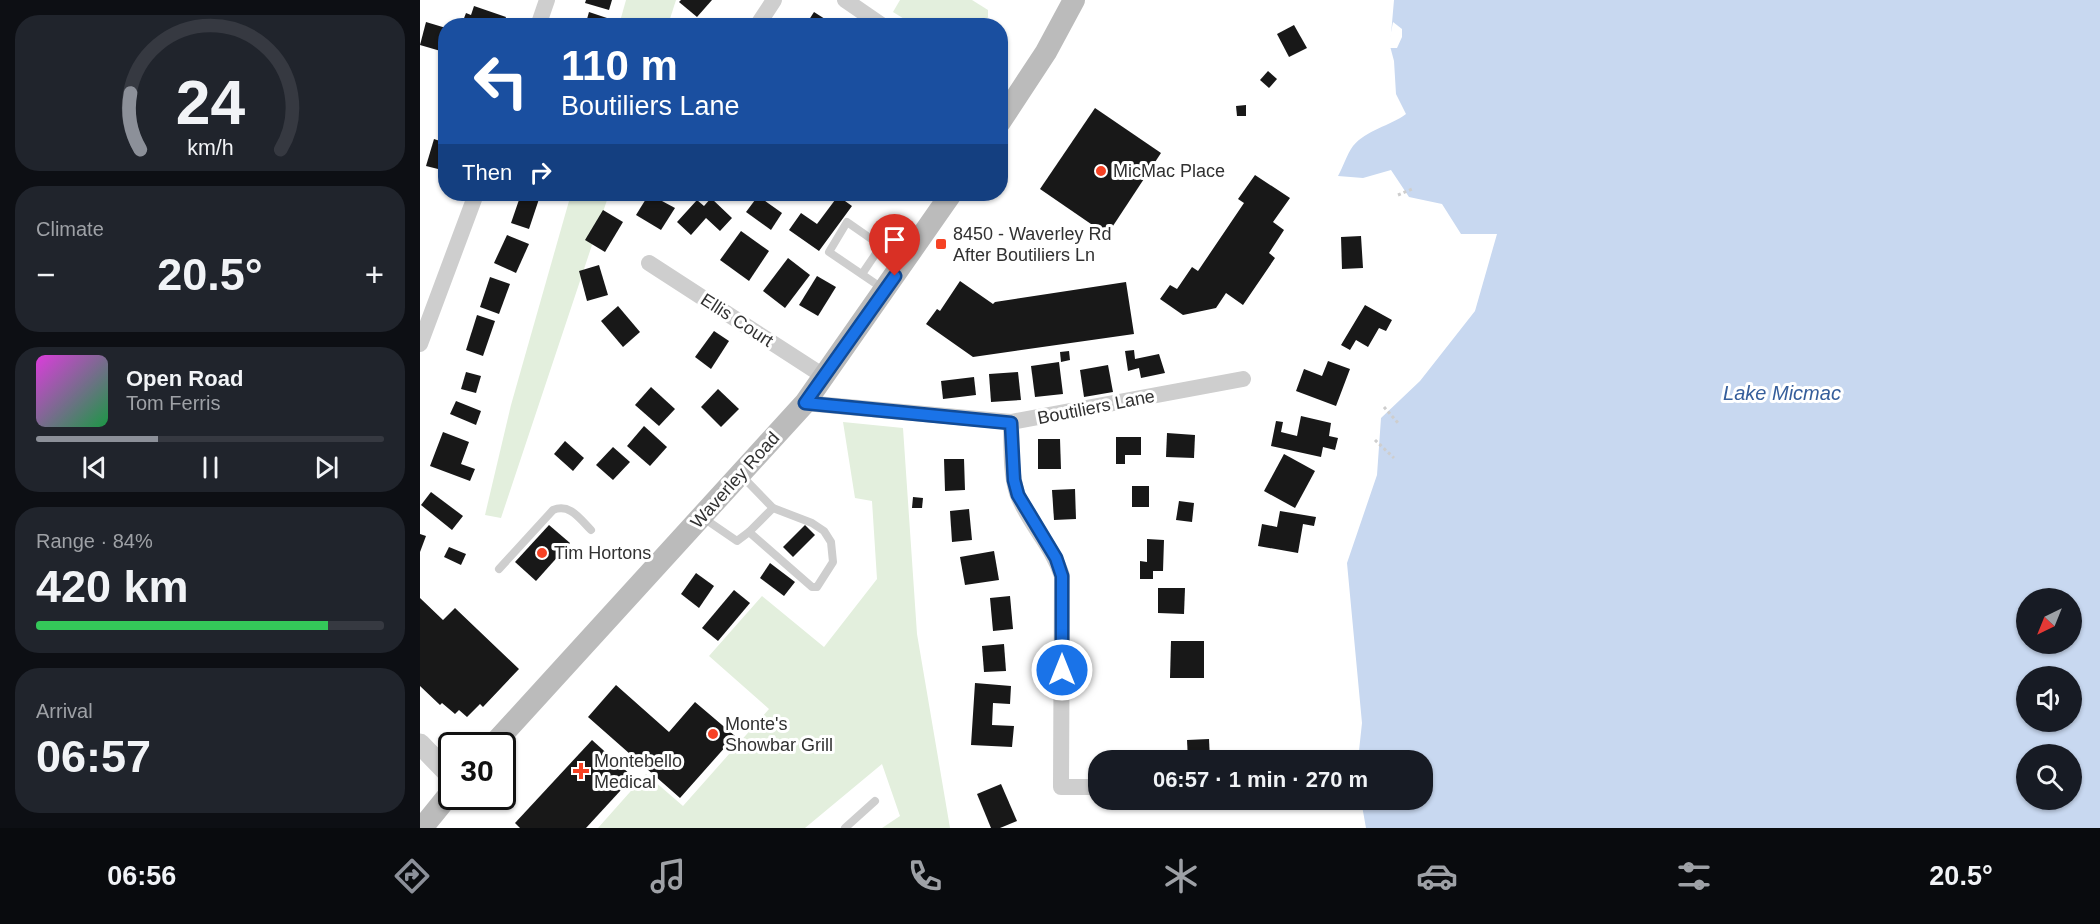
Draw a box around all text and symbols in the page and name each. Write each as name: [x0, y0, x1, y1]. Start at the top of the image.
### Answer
icon: left: [462, 42, 540, 120]
text: 110 m: [561, 42, 678, 89]
text: 24: [175, 68, 245, 137]
text: Boutiliers Lane: [561, 91, 740, 121]
text: km/h: [187, 136, 233, 160]
icon: right: [524, 156, 557, 189]
text: Then: [462, 160, 512, 185]
place label: MicMac Place: [1113, 161, 1225, 181]
marker: MicMac Place: [1094, 164, 1108, 178]
pin: [869, 214, 920, 276]
text: Climate: [36, 218, 104, 240]
icon: arrive: [878, 223, 911, 256]
place label: 8450 - Waverley Rd After Boutiliers Ln: [953, 224, 1111, 265]
marker: 8450 - Waverley Rd After Boutiliers Ln: [934, 237, 948, 251]
text: 20.5°: [157, 249, 263, 300]
text: −: [36, 256, 55, 293]
text: +: [365, 256, 384, 293]
street label: Ellis Court: [697, 289, 777, 351]
text: Open Road: [126, 366, 243, 391]
water label: Lake Micmac: [1723, 382, 1841, 404]
street label: Boutiliers Lane: [1036, 386, 1156, 428]
text: Tom Ferris: [126, 392, 220, 414]
street label: Waverley Road: [687, 428, 783, 532]
icon: previous: [78, 451, 111, 484]
icon: pause: [194, 451, 227, 484]
icon: next: [310, 451, 343, 484]
text: Range · 84%: [36, 530, 153, 552]
place label: Tim Hortons: [554, 543, 651, 563]
marker: Tim Hortons: [535, 546, 549, 560]
text: 420 km: [36, 561, 189, 612]
north arrow: [2016, 588, 2082, 654]
map controls: [2016, 588, 2082, 810]
position arrow: [1030, 638, 1094, 702]
button: sound: [2016, 666, 2082, 732]
text: Arrival: [36, 700, 93, 722]
place label: Monte's Showbar Grill: [725, 714, 833, 755]
marker: Monte's Showbar Grill: [706, 727, 720, 741]
text: 06:57: [36, 731, 151, 782]
speed limit sign: 30: [438, 732, 516, 810]
button: search: [2016, 744, 2082, 810]
place label: Montebello Medical: [594, 751, 682, 792]
marker: Montebello Medical: [572, 762, 590, 780]
text: 06:57 · 1 min · 270 m: [1153, 767, 1368, 792]
icon: directions: [391, 855, 433, 897]
icon: music: [647, 855, 689, 897]
icon: phone: [904, 855, 946, 897]
icon: climate: [1160, 855, 1202, 897]
icon: car: [1416, 855, 1458, 897]
icon: filters: [1673, 855, 1715, 897]
text: 06:56: [107, 861, 176, 891]
text: 20.5°: [1929, 861, 1993, 891]

